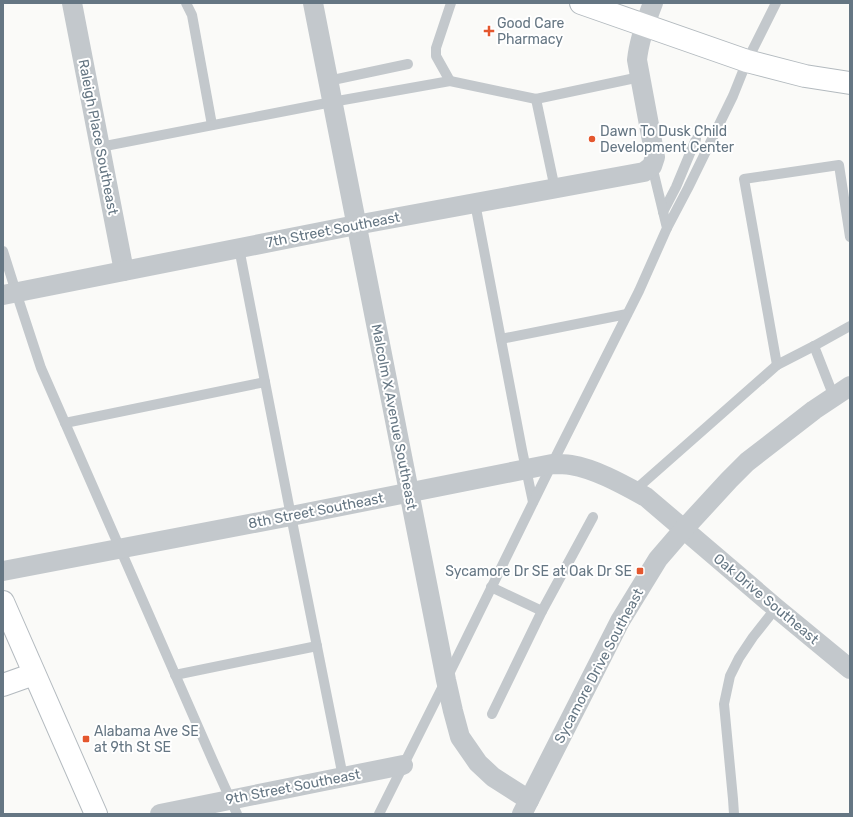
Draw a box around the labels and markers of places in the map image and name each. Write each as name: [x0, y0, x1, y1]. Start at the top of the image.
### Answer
place label: Good Care Pharmacy: [497, 15, 565, 48]
marker: Good Care Pharmacy: [484, 26, 494, 36]
place label: Dawn To Dusk Child Development Center: [600, 123, 735, 156]
marker: Dawn To Dusk Child Development Center: [587, 134, 597, 144]
place label: Sycamore Dr SE at Oak Dr SE: [445, 563, 632, 580]
marker: Sycamore Dr SE at Oak Dr SE: [635, 566, 645, 576]
place label: Alabama Ave SE at 9th St SE: [94, 723, 199, 756]
marker: Alabama Ave SE at 9th St SE: [81, 734, 91, 744]

